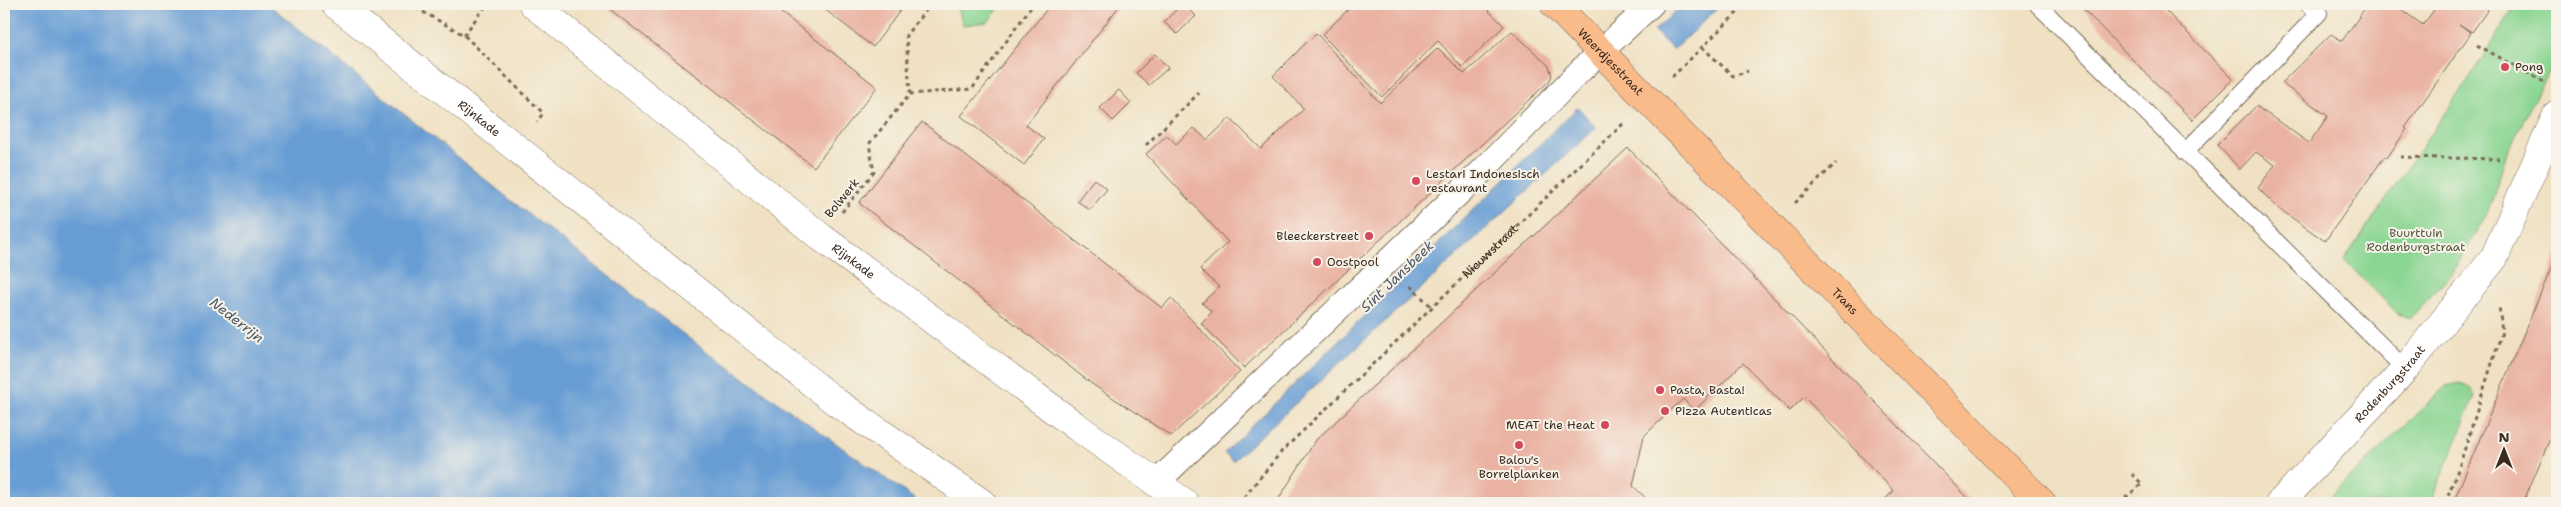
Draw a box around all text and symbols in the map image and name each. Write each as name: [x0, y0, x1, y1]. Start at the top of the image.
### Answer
street label: Weerdjesstraat: [1574, 25, 1647, 99]
place label: Pong: [2515, 59, 2543, 75]
marker: Pong: [2499, 61, 2511, 73]
street label: Rijnkade: [454, 97, 504, 141]
place label: Lestari Indonesisch restaurant: [1426, 166, 1540, 196]
street label: Bolwerk: [821, 175, 863, 221]
marker: Lestari Indonesisch restaurant: [1410, 175, 1422, 187]
street label: Nieuwstraat: [1459, 221, 1522, 282]
park label: Buurttuin Rodenburgstraat: [2367, 225, 2465, 255]
place label: Bleeckerstreet: [1276, 228, 1359, 244]
marker: Bleeckerstreet: [1363, 230, 1375, 242]
water label: Sint Jansbeek: [1356, 236, 1438, 316]
street label: Rijnkade: [828, 240, 879, 283]
place label: Oostpool: [1327, 254, 1379, 270]
marker: Oostpool: [1311, 256, 1323, 268]
street label: Trans: [1828, 284, 1862, 318]
water label: Nederrijn: [206, 293, 268, 347]
street label: Rodenburgstraat: [2351, 342, 2429, 426]
place label: Pasta, Basta!: [1670, 382, 1745, 398]
marker: Pasta, Basta!: [1654, 384, 1666, 396]
place label: Pizza Autenticas: [1675, 403, 1772, 419]
marker: Pizza Autenticas: [1659, 405, 1671, 417]
place label: MEAT the Heat: [1506, 417, 1595, 433]
marker: MEAT the Heat: [1599, 419, 1611, 431]
north arrow: [2478, 424, 2528, 474]
text: N: [2498, 428, 2510, 446]
marker: Balou's Borrelplanken: [1513, 439, 1525, 451]
place label: Balou's Borrelplanken: [1479, 452, 1559, 482]

